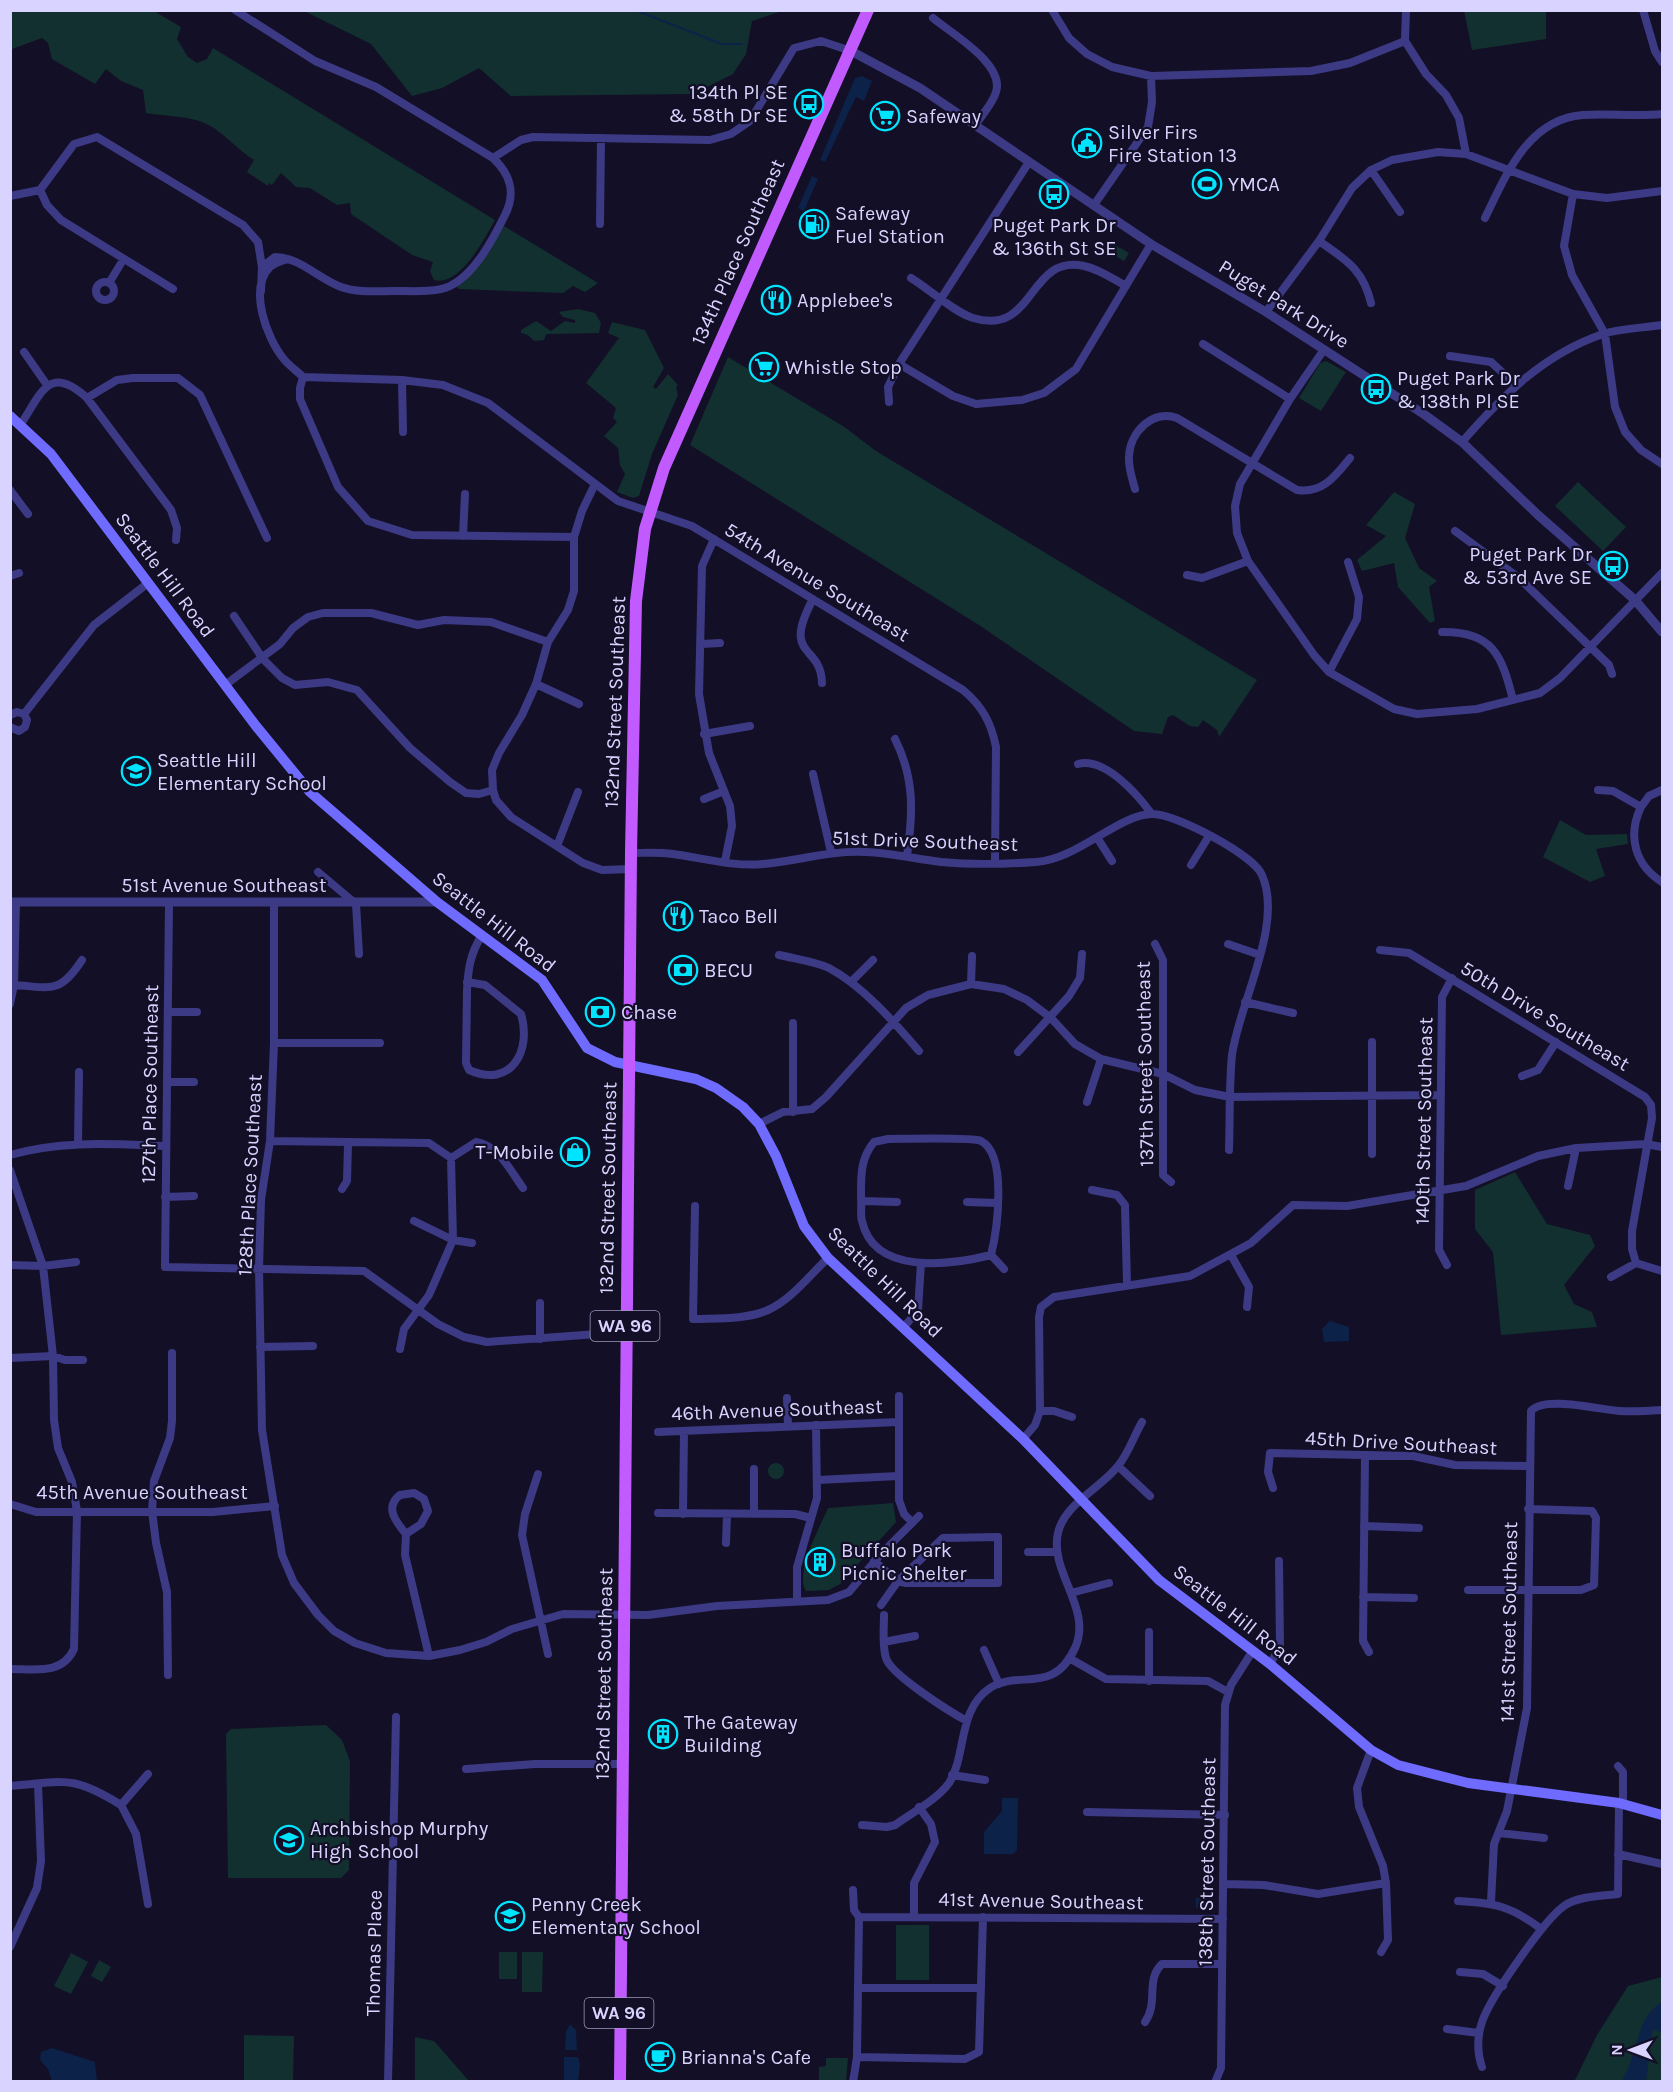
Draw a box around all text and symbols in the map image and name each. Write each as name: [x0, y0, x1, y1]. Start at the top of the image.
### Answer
place label: 134th Pl SE & 58th Dr SE: [669, 81, 788, 127]
bus stop icon: 134th Pl SE & 58th Dr SE: [793, 88, 825, 120]
supermarket icon: Safeway: [869, 100, 901, 132]
place label: Safeway: [906, 105, 981, 128]
place label: Silver Firs Fire Station 13: [1108, 121, 1237, 167]
public building icon: Silver Firs Fire Station 13: [1071, 127, 1103, 159]
street label: 134th Place Southeast: [687, 155, 790, 348]
sports icon: YMCA: [1191, 168, 1223, 200]
place label: YMCA: [1228, 173, 1280, 196]
bus stop icon: Puget Park Dr & 136th St SE: [1038, 178, 1070, 210]
place label: Safeway Fuel Station: [835, 202, 945, 248]
fuel station icon: Safeway Fuel Station: [798, 208, 830, 240]
place label: Puget Park Dr & 136th St SE: [992, 214, 1116, 260]
street label: Puget Park Drive: [1215, 255, 1353, 353]
restaurant icon: Applebee's: [760, 284, 792, 316]
place label: Applebee's: [797, 289, 893, 312]
supermarket icon: Whistle Stop: [748, 351, 780, 383]
place label: Whistle Stop: [785, 356, 902, 379]
place label: Puget Park Dr & 138th Pl SE: [1397, 367, 1521, 413]
bus stop icon: Puget Park Dr & 138th Pl SE: [1360, 373, 1392, 405]
street label: Seattle Hill Road: [111, 508, 219, 642]
street label: 54th Avenue Southeast: [720, 518, 914, 647]
place label: Puget Park Dr & 53rd Ave SE: [1463, 543, 1593, 589]
bus stop icon: Puget Park Dr & 53rd Ave SE: [1597, 550, 1629, 582]
street label: 132nd Street Southeast: [600, 595, 630, 809]
place label: Seattle Hill Elementary School: [157, 749, 327, 795]
school or university icon: Seattle Hill Elementary School: [120, 755, 152, 787]
street label: 51st Drive Southeast: [832, 826, 1019, 856]
street label: Seattle Hill Road: [428, 867, 560, 977]
street label: 51st Avenue Southeast: [121, 874, 327, 897]
restaurant icon: Taco Bell: [662, 900, 694, 932]
place label: Taco Bell: [699, 905, 778, 928]
bank icon: BECU: [667, 954, 699, 986]
street label: 50th Drive Southeast: [1456, 956, 1634, 1076]
place label: BECU: [704, 959, 753, 982]
street label: 137th Street Southeast: [1132, 960, 1158, 1167]
street label: 127th Place Southeast: [137, 984, 163, 1184]
bank icon: Chase: [584, 996, 616, 1028]
place label: Chase: [621, 1001, 677, 1024]
street label: 140th Street Southeast: [1411, 1017, 1437, 1225]
street label: 128th Place Southeast: [233, 1073, 267, 1276]
street label: 132nd Street Southeast: [595, 1081, 621, 1294]
shop icon: T-Mobile: [559, 1136, 591, 1168]
place label: T-Mobile: [475, 1141, 554, 1164]
street label: Seattle Hill Road: [823, 1222, 947, 1342]
road number: WA 96: [590, 1311, 660, 1341]
street label: 46th Avenue Southeast: [671, 1395, 884, 1425]
street label: 45th Drive Southeast: [1304, 1426, 1498, 1460]
street label: 45th Avenue Southeast: [36, 1481, 248, 1504]
street label: 141st Street Southeast: [1496, 1521, 1522, 1723]
place label: Buffalo Park Picnic Shelter: [841, 1539, 967, 1585]
building icon: Buffalo Park Picnic Shelter: [804, 1546, 836, 1578]
street label: Seattle Hill Road: [1169, 1560, 1301, 1670]
street label: 132nd Street Southeast: [591, 1567, 617, 1780]
place label: The Gateway Building: [684, 1711, 798, 1757]
building icon: The Gateway Building: [647, 1718, 679, 1750]
street label: 138th Street Southeast: [1194, 1757, 1220, 1967]
place label: Archbishop Murphy High School: [310, 1817, 488, 1863]
school or university icon: Archbishop Murphy High School: [273, 1824, 305, 1856]
street label: 41st Avenue Southeast: [938, 1888, 1144, 1914]
street label: Thomas Place: [361, 1890, 387, 2016]
place label: Penny Creek Elementary School: [531, 1893, 701, 1939]
school or university icon: Penny Creek Elementary School: [494, 1900, 526, 1932]
road number: WA 96: [584, 1998, 654, 2028]
north arrow: [1601, 2020, 1661, 2080]
cafe icon: Brianna's Cafe: [644, 2041, 676, 2073]
text: N: [1607, 2044, 1626, 2056]
place label: Brianna's Cafe: [681, 2046, 811, 2069]

